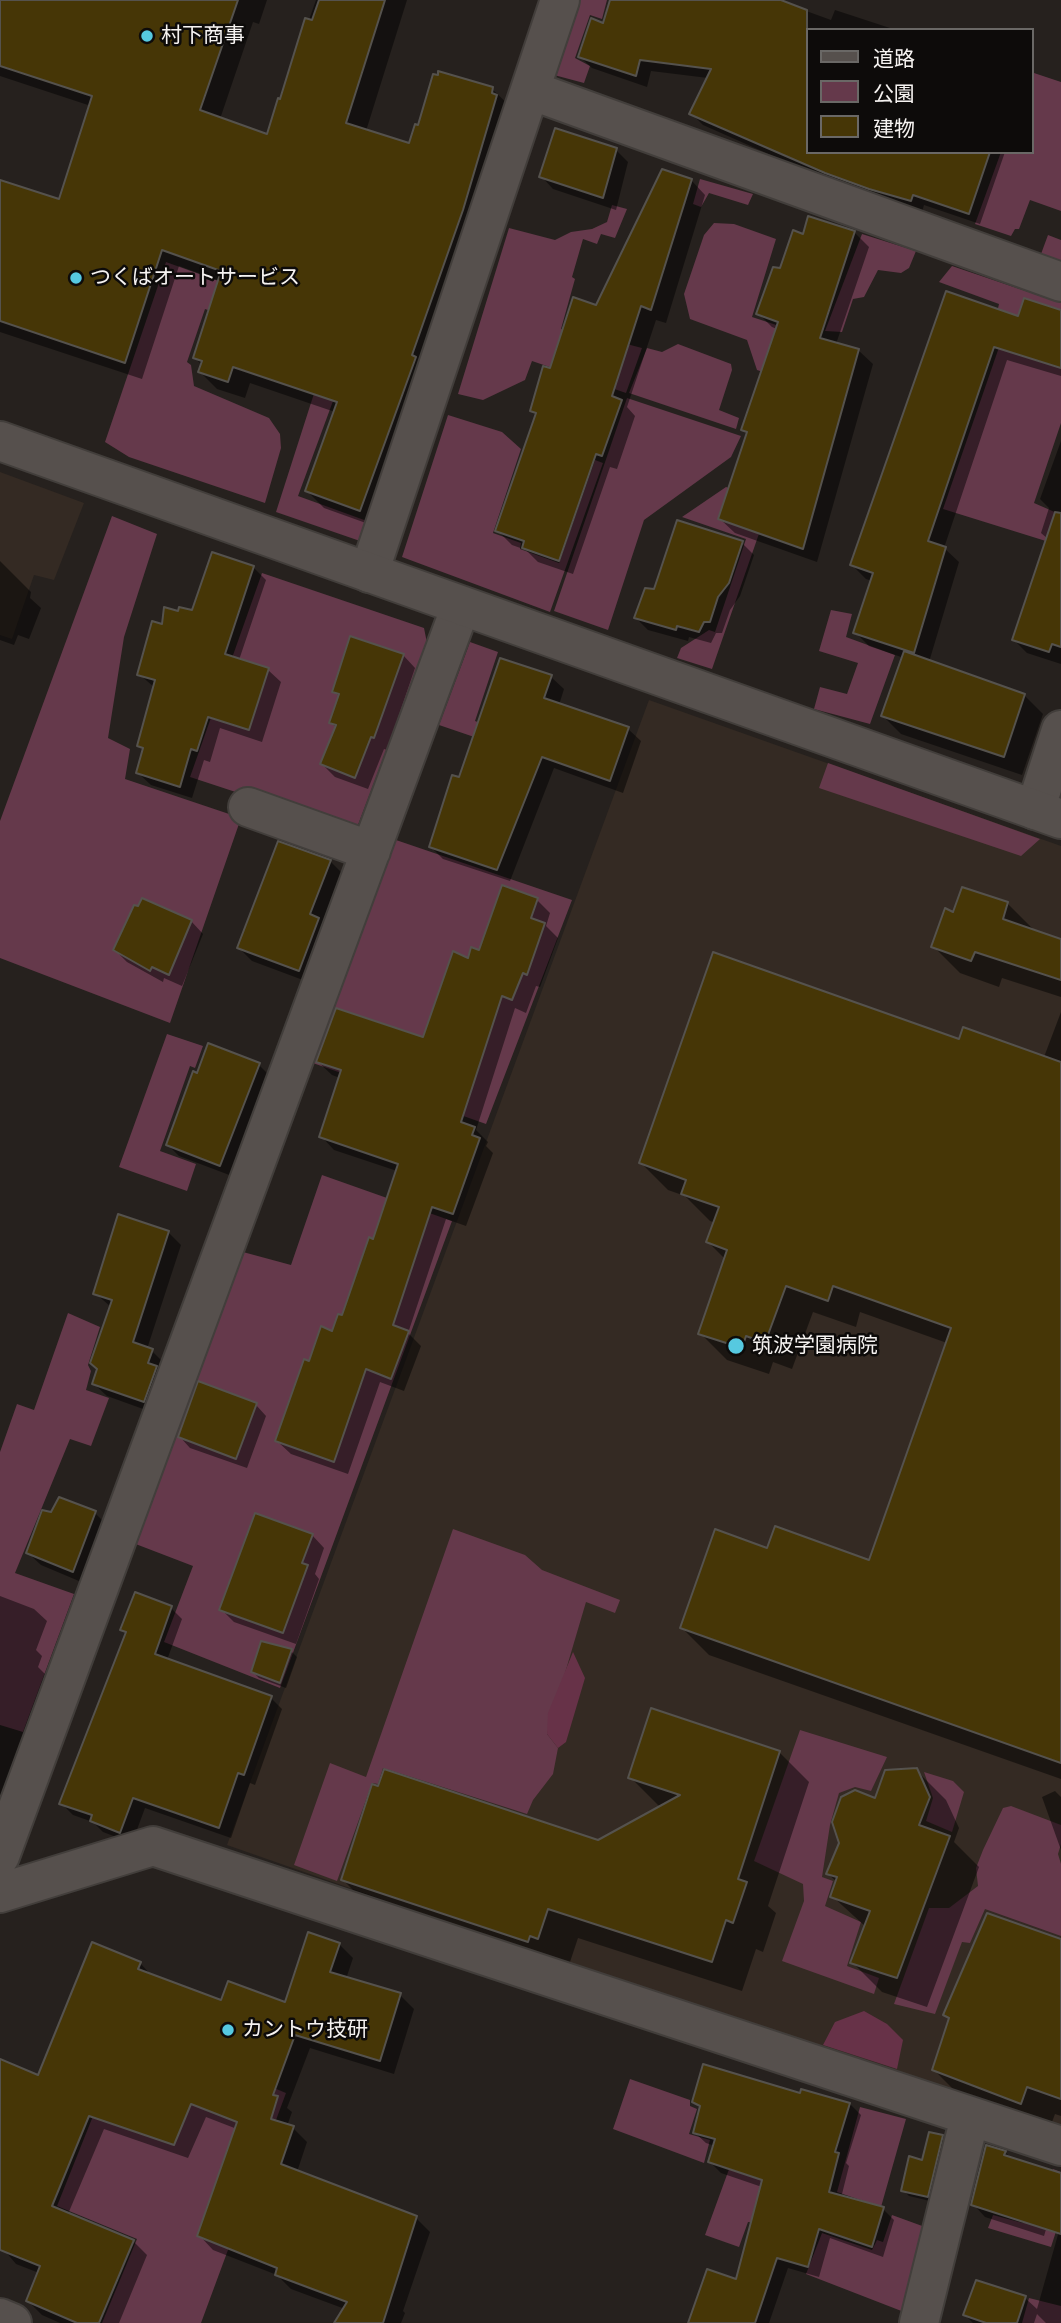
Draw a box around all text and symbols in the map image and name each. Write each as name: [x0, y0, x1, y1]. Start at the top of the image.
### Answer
place label: 村下商事: [161, 23, 245, 49]
marker: 村下商事: [139, 28, 155, 44]
legend: [806, 28, 1033, 154]
text: 道路: [873, 46, 915, 71]
text: 公園: [873, 81, 915, 106]
text: 建物: [873, 116, 915, 141]
place label: つくばオートサービス: [90, 265, 300, 291]
marker: つくばオートサービス: [68, 270, 84, 286]
place label: 筑波学園病院: [752, 1333, 878, 1359]
marker: 筑波学園病院: [726, 1336, 746, 1356]
place label: カントウ技研: [242, 2017, 368, 2043]
marker: カントウ技研: [220, 2022, 236, 2038]

